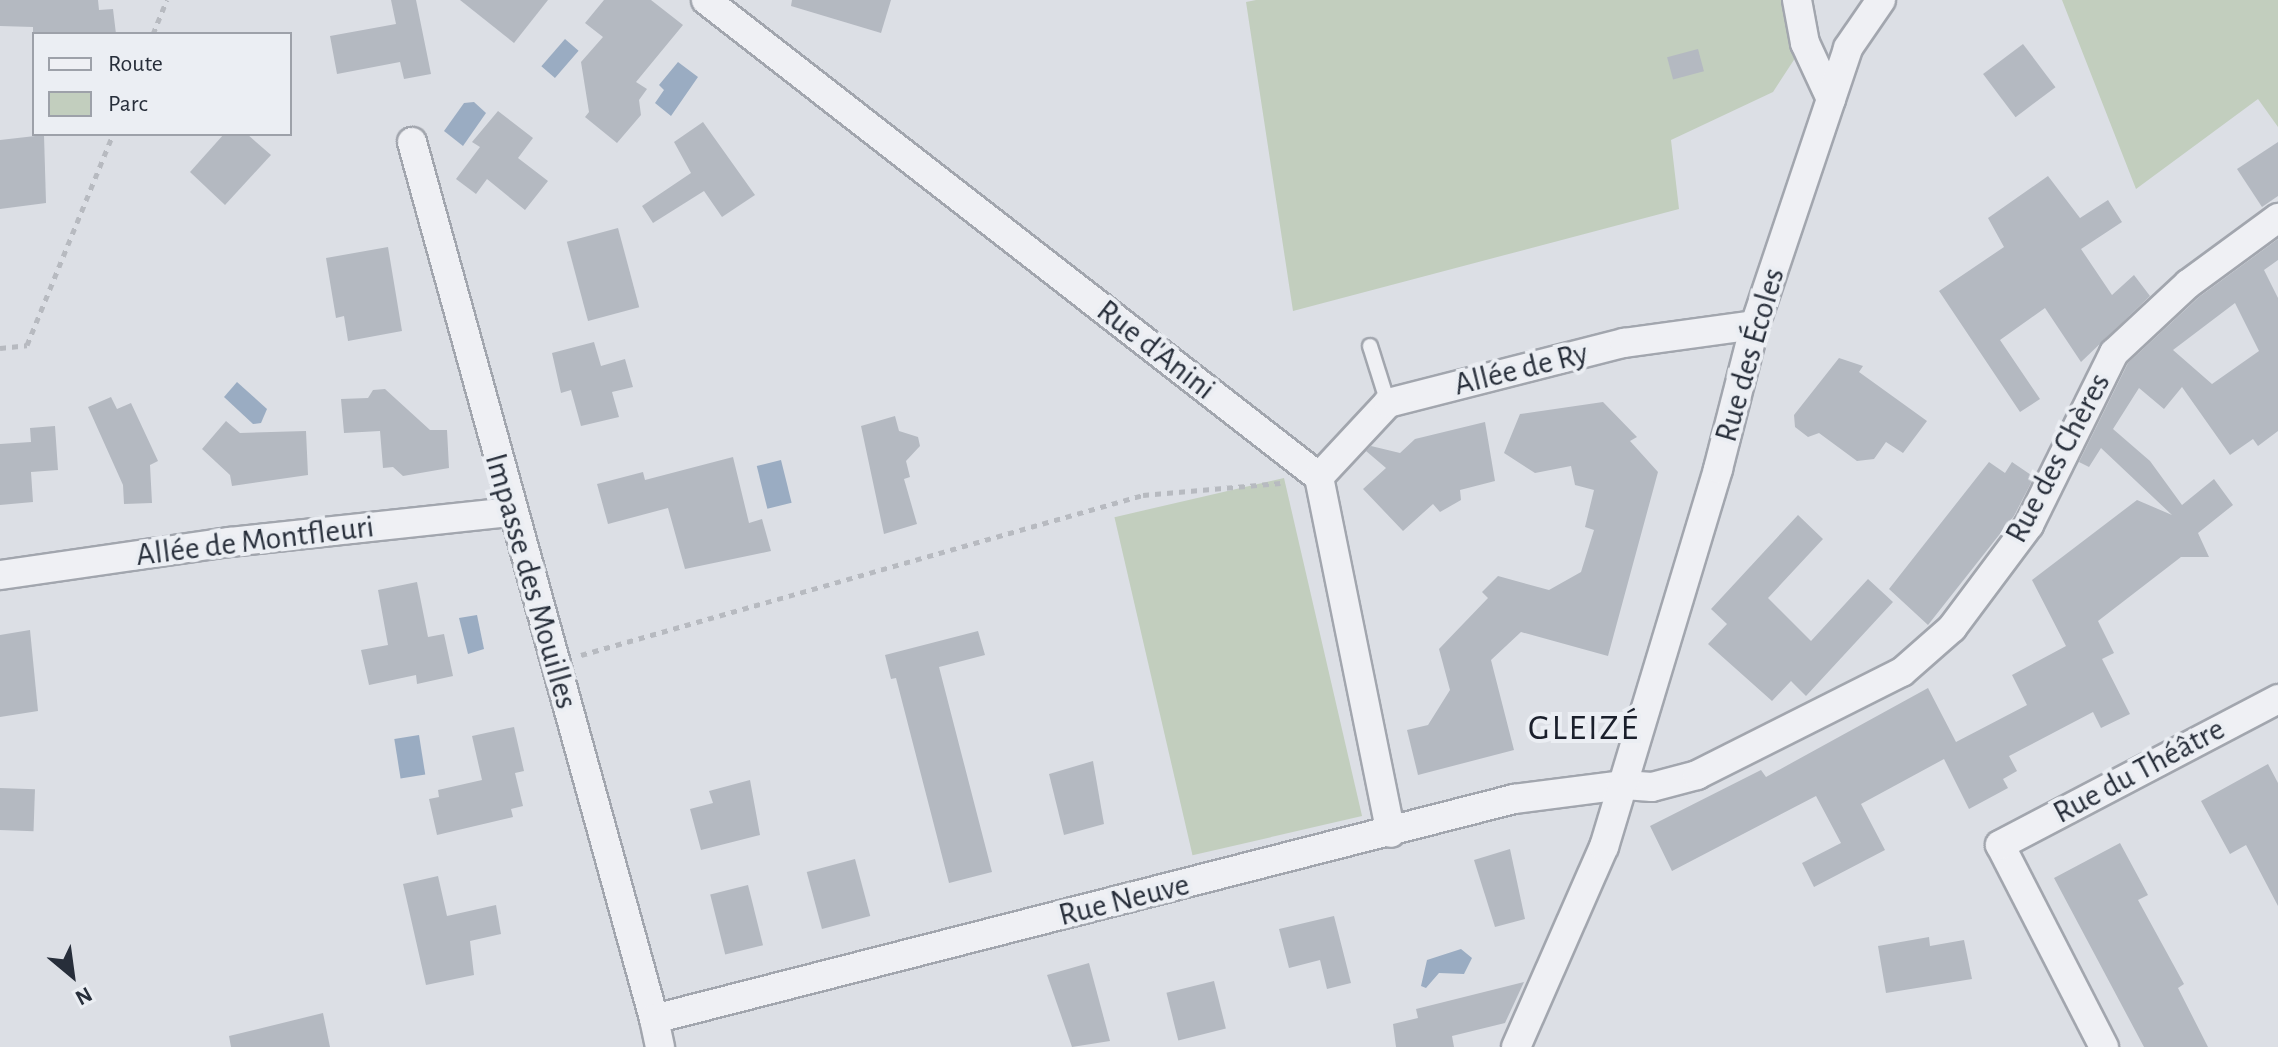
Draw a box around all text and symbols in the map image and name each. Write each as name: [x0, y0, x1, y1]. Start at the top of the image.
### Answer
legend: [32, 32, 292, 136]
text: Route: [108, 52, 163, 76]
text: Parc: [108, 92, 148, 116]
street label: Rue des Écoles: [1707, 264, 1793, 446]
street label: Rue d'Anini: [1089, 292, 1223, 408]
street label: Allée de Ry: [1450, 334, 1592, 404]
street label: Rue des Chères: [1997, 367, 2119, 549]
street label: Impasse des Mouilles: [476, 449, 586, 713]
street label: Allée de Montfleuri: [134, 507, 376, 575]
district label: GLEIZÉ: [1528, 707, 1640, 751]
street label: Rue du Théâtre: [2047, 710, 2231, 832]
street label: Rue Neuve: [1055, 865, 1193, 935]
north arrow: [32, 935, 112, 1015]
text: N: [72, 983, 96, 1009]

